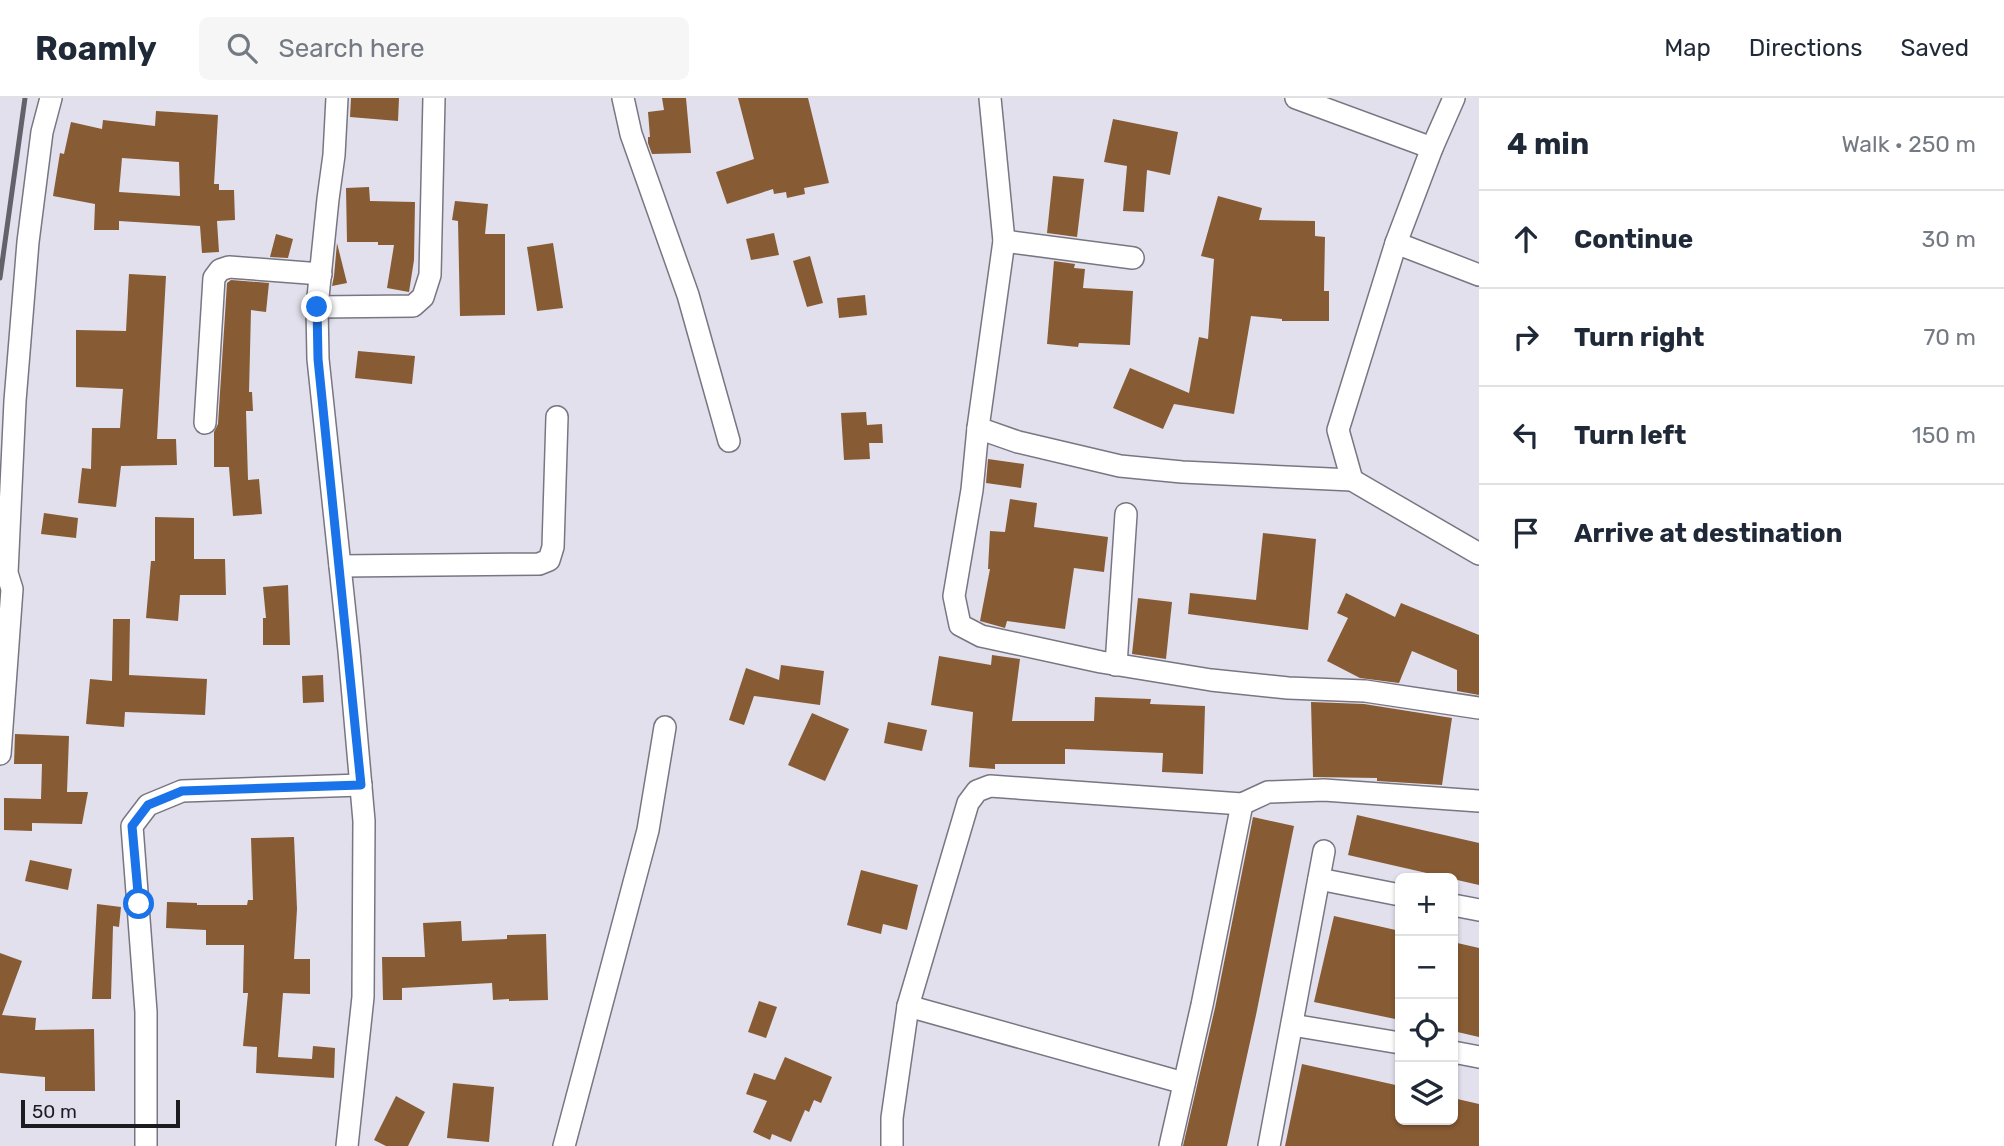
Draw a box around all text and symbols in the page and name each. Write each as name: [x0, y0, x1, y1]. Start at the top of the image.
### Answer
search box: [199, 17, 689, 80]
text: Roamly: [35, 29, 157, 68]
icon: search: [223, 29, 261, 67]
text: Search here: [279, 33, 424, 64]
text: Map: [1664, 34, 1711, 62]
text: Directions: [1749, 34, 1862, 62]
text: Saved: [1900, 34, 1969, 62]
text: 4 min: [1507, 126, 1589, 162]
text: Walk · 250 m: [1841, 130, 1976, 158]
icon: ahead: [1507, 220, 1545, 258]
text: Continue: [1574, 224, 1693, 255]
text: 30 m: [1921, 225, 1976, 253]
route end: [301, 291, 332, 322]
icon: right: [1507, 318, 1545, 356]
text: Turn right: [1574, 322, 1704, 353]
text: 70 m: [1924, 323, 1976, 351]
icon: left: [1507, 416, 1545, 454]
text: Turn left: [1574, 420, 1686, 451]
text: 150 m: [1912, 421, 1976, 449]
icon: arrive: [1507, 514, 1545, 552]
text: Arrive at destination: [1574, 518, 1842, 549]
map controls: [1395, 873, 1458, 1125]
button: +: [1395, 873, 1458, 936]
route start: [123, 888, 154, 919]
button: −: [1395, 936, 1458, 999]
button: locate: [1395, 999, 1458, 1062]
button: layers: [1395, 1062, 1458, 1125]
scale bar: [21, 1097, 180, 1129]
text: 50 m: [32, 1100, 77, 1123]

